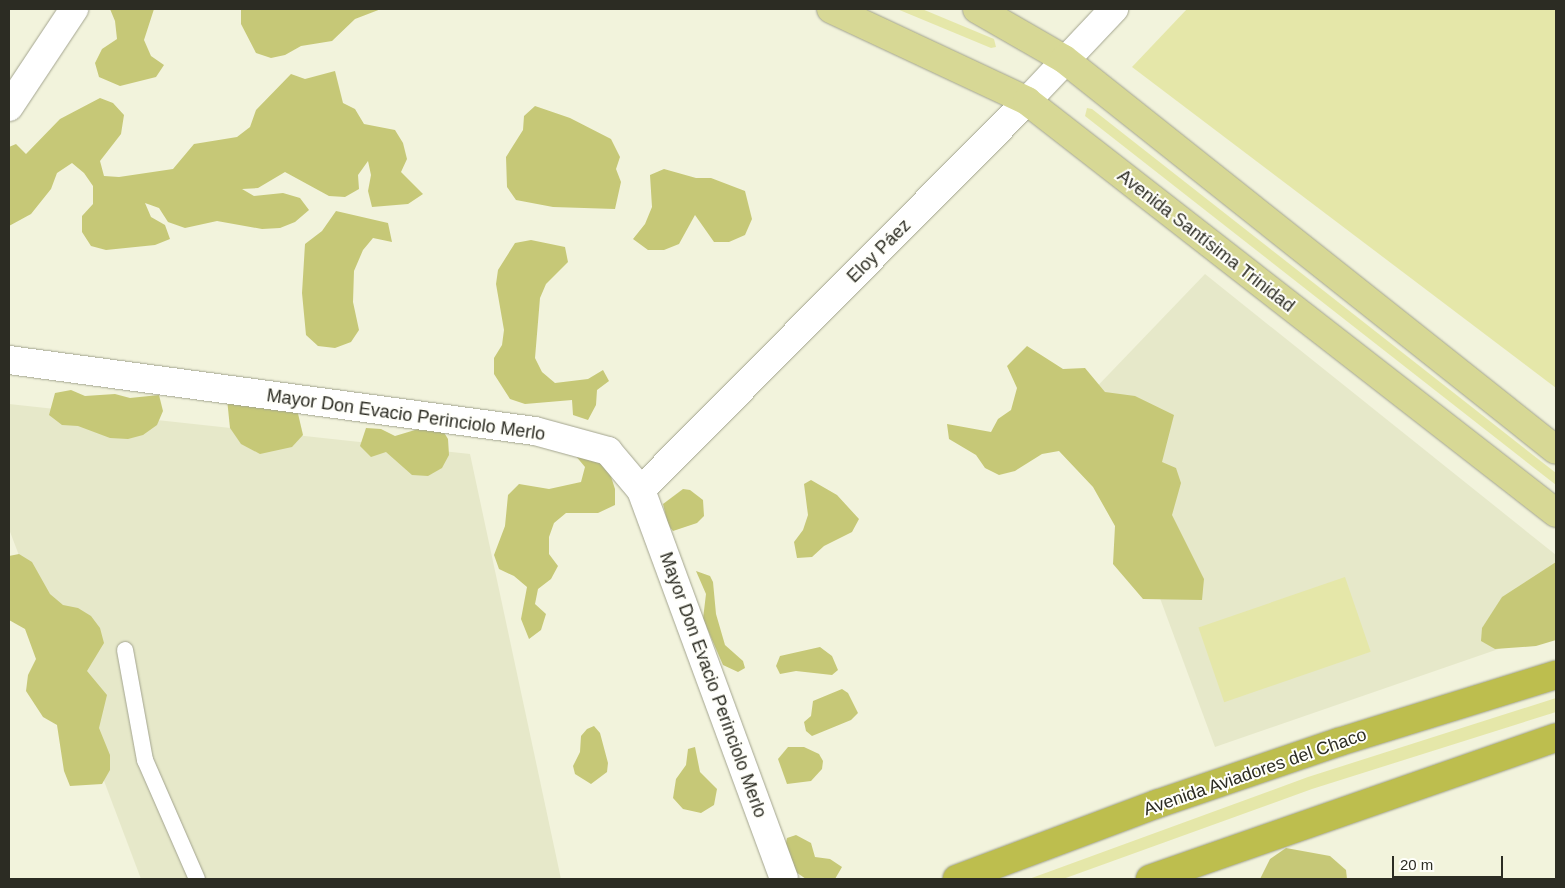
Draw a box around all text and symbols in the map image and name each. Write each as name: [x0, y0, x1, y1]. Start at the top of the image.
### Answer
street label: Avenida Santísima Trinidad: [1113, 165, 1299, 317]
street label: Eloy Páez: [843, 215, 915, 287]
street label: Mayor Don Evacio Perinciolo Merlo: [265, 385, 547, 445]
street label: Mayor Don Evacio Perinciolo Merlo: [655, 549, 771, 821]
street label: Avenida Aviadores del Chaco: [1140, 723, 1370, 821]
scale bar: [1395, 846, 1506, 878]
text: 20 m: [1400, 856, 1433, 873]

